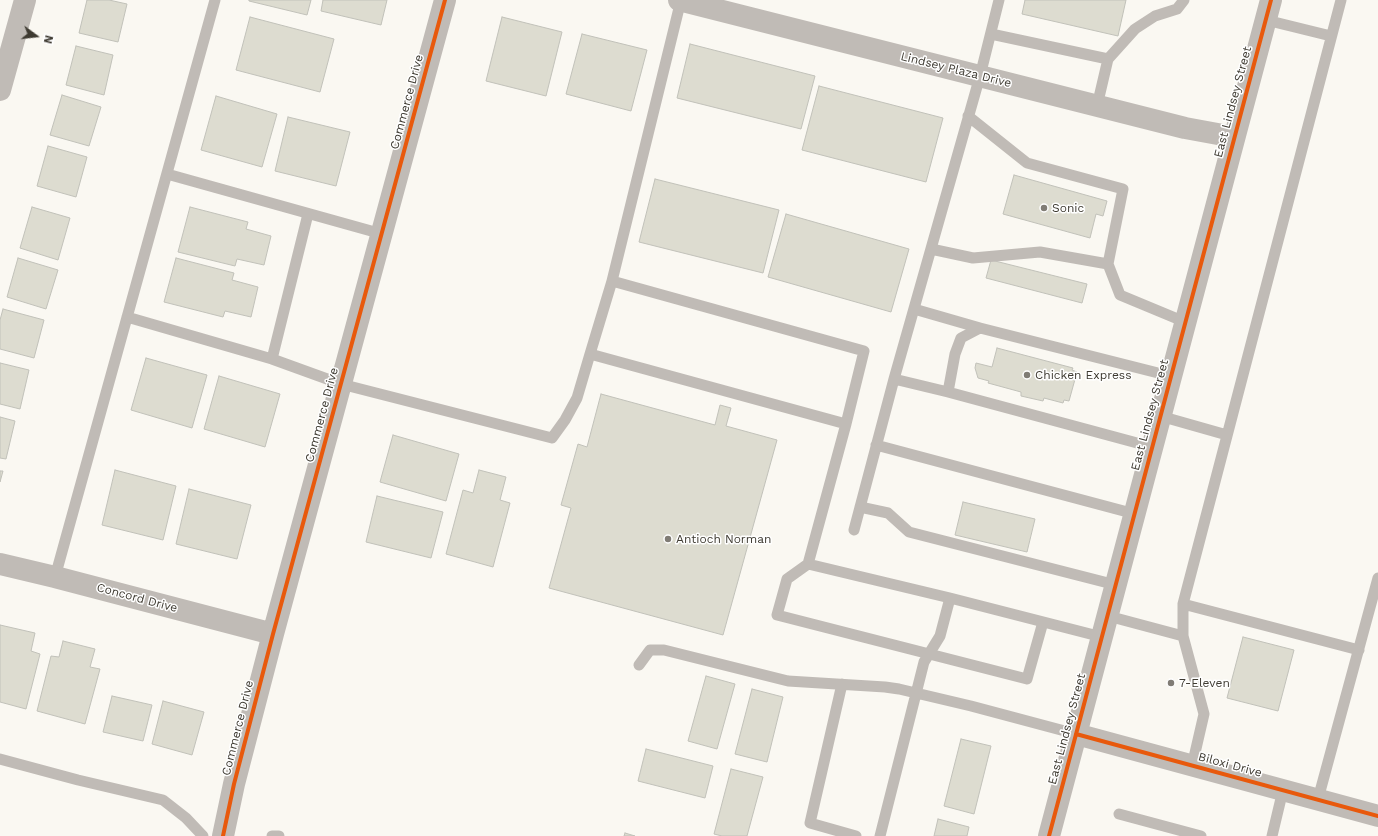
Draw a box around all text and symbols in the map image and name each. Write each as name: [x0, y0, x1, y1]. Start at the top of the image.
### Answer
north arrow: [16, 16, 56, 56]
text: N: [41, 34, 55, 45]
street label: East Lindsey Street: [1211, 45, 1255, 159]
street label: Lindsey Plaza Drive: [899, 49, 1013, 91]
street label: Commerce Drive: [387, 53, 427, 151]
place label: Sonic: [1052, 201, 1084, 215]
marker: Sonic: [1039, 203, 1049, 213]
street label: East Lindsey Street: [1128, 358, 1172, 472]
street label: Commerce Drive: [302, 366, 342, 464]
place label: Chicken Express: [1035, 368, 1131, 382]
marker: Chicken Express: [1022, 370, 1032, 380]
place label: Antioch Norman: [676, 532, 771, 546]
marker: Antioch Norman: [663, 534, 673, 544]
street label: Concord Drive: [95, 580, 179, 616]
street label: East Lindsey Street: [1045, 672, 1089, 786]
place label: 7-Eleven: [1179, 676, 1230, 690]
marker: 7-Eleven: [1166, 678, 1176, 688]
street label: Commerce Drive: [219, 679, 257, 777]
street label: Biloxi Drive: [1197, 750, 1263, 780]

